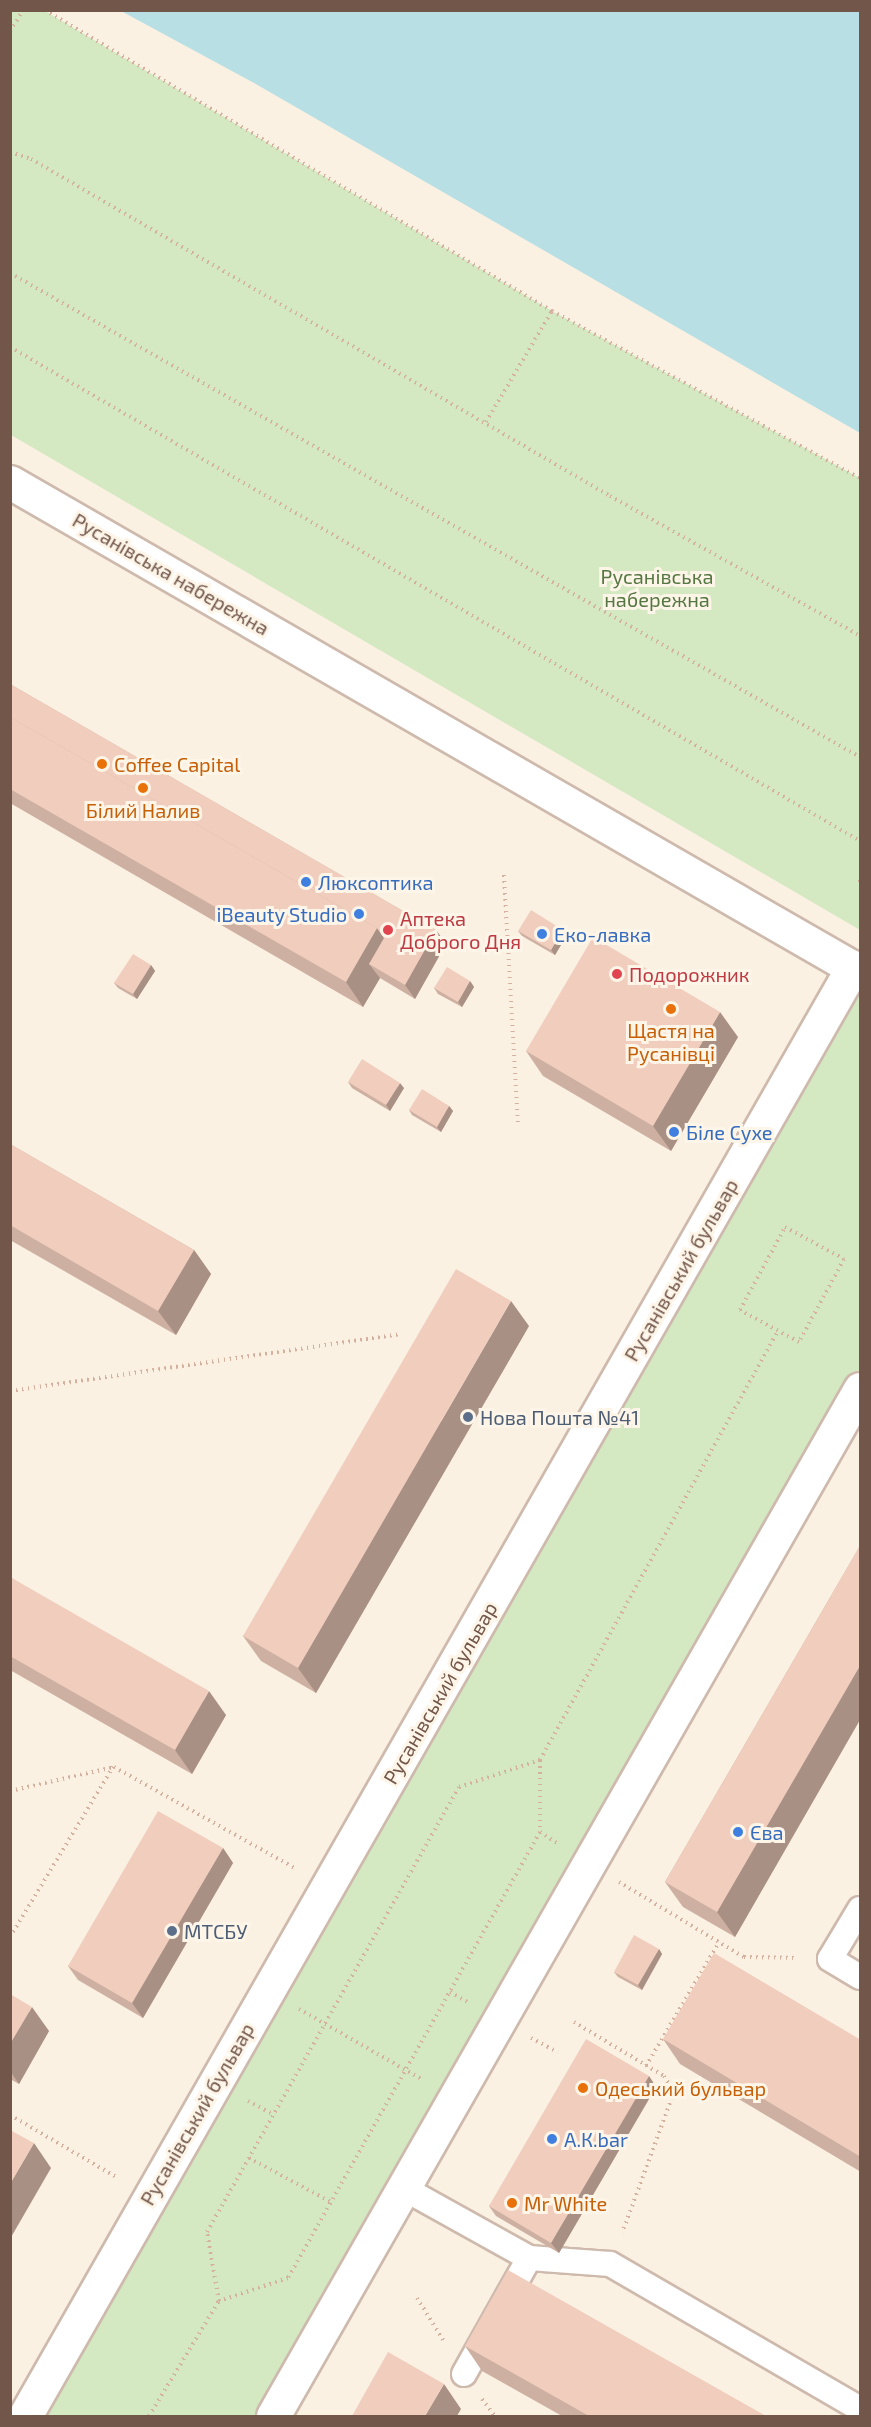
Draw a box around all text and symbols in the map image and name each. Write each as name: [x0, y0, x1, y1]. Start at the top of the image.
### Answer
street label: Русанівська набережна: [68, 508, 274, 640]
park label: Русанівська набережна: [601, 564, 713, 611]
place label: Coffee Capital: [114, 752, 240, 776]
marker: Coffee Capital: [95, 757, 109, 771]
marker: Білий Налив: [136, 781, 150, 795]
place label: Білий Налив: [86, 798, 200, 822]
place label: Люксоптика: [318, 870, 433, 894]
marker: Люксоптика: [299, 875, 313, 889]
place label: iBeauty Studio: [216, 902, 347, 926]
place label: Аптека Доброго Дня: [400, 906, 521, 953]
marker: iBeauty Studio: [352, 907, 366, 921]
place label: Еко-лавка: [554, 922, 651, 946]
marker: Аптека Доброго Дня: [381, 923, 395, 937]
marker: Еко-лавка: [535, 927, 549, 941]
place label: Подорожник: [629, 962, 750, 986]
marker: Подорожник: [610, 967, 624, 981]
marker: Щастя на Русанівці: [664, 1002, 678, 1016]
place label: Щастя на Русанівці: [627, 1018, 715, 1065]
place label: Біле Сухе: [686, 1120, 773, 1144]
marker: Біле Сухе: [667, 1125, 681, 1139]
street label: Русанівський бульвар: [619, 1175, 743, 1365]
place label: Нова Пошта №41: [480, 1405, 639, 1429]
marker: Нова Пошта №41: [461, 1410, 475, 1424]
street label: Русанівський бульвар: [378, 1598, 502, 1788]
place label: Єва: [750, 1820, 784, 1844]
marker: Єва: [731, 1825, 745, 1839]
place label: МТСБУ: [184, 1919, 248, 1943]
marker: МТСБУ: [165, 1924, 179, 1938]
street label: Русанівський бульвар: [135, 2019, 259, 2209]
place label: Одеський бульвар: [595, 2076, 766, 2100]
marker: Одеський бульвар: [576, 2081, 590, 2095]
place label: А.К.bar: [564, 2127, 628, 2151]
marker: А.К.bar: [545, 2132, 559, 2146]
place label: Mr White: [524, 2191, 608, 2215]
marker: Mr White: [505, 2196, 519, 2210]

